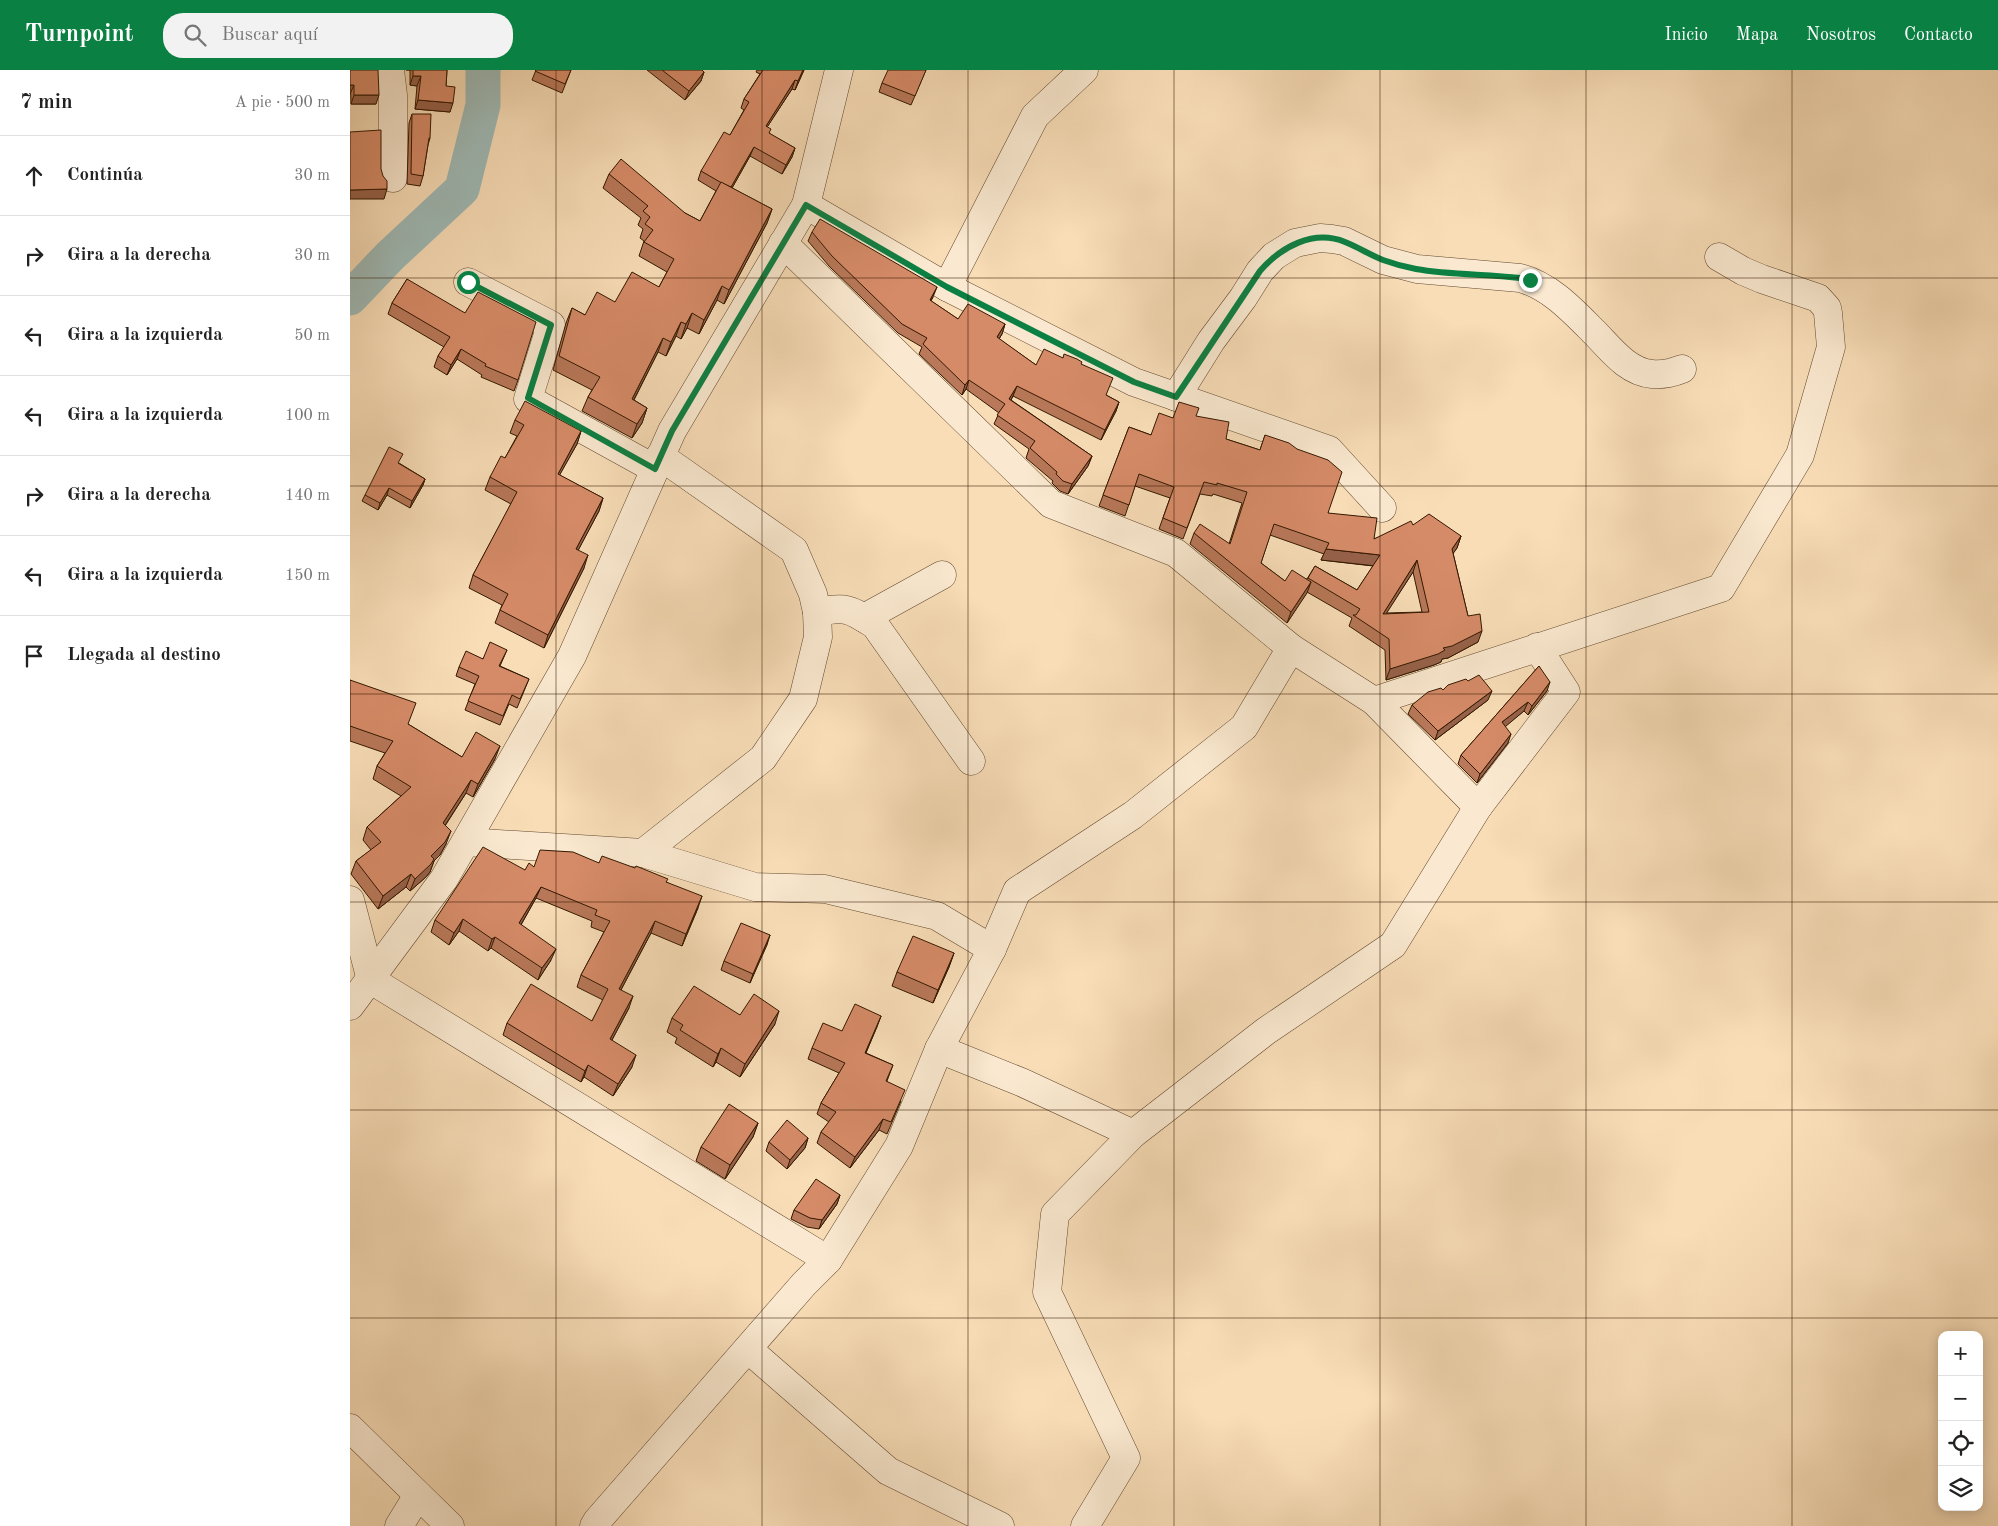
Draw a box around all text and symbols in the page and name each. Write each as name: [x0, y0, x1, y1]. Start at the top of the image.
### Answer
search box: [163, 13, 513, 58]
icon: search: [181, 21, 209, 49]
text: Turnpoint: [25, 23, 133, 47]
text: Buscar aquí: [221, 26, 318, 45]
text: Inicio: [1665, 26, 1708, 44]
text: Mapa: [1736, 26, 1778, 44]
text: Nosotros: [1806, 26, 1876, 44]
text: Contacto: [1904, 26, 1973, 44]
text: 7 min: [20, 92, 73, 113]
text: A pie · 500 m: [235, 95, 330, 111]
icon: ahead: [20, 162, 48, 190]
text: Continúa: [67, 166, 143, 185]
text: 30 m: [294, 168, 330, 184]
icon: right: [20, 242, 48, 270]
text: Gira a la derecha: [67, 246, 211, 265]
text: 30 m: [294, 248, 330, 264]
route end: [1519, 269, 1542, 292]
route start: [457, 271, 480, 294]
icon: left: [20, 322, 48, 350]
text: Gira a la izquierda: [67, 326, 223, 345]
text: 50 m: [294, 328, 330, 344]
icon: left: [20, 402, 48, 430]
text: Gira a la izquierda: [67, 406, 223, 425]
text: 100 m: [285, 408, 330, 424]
icon: right: [20, 482, 48, 510]
text: Gira a la derecha: [67, 486, 211, 505]
text: 140 m: [285, 488, 330, 504]
icon: left: [20, 562, 48, 590]
text: Gira a la izquierda: [67, 566, 223, 585]
text: 150 m: [285, 568, 330, 584]
icon: arrive: [20, 642, 48, 670]
text: Llegada al destino: [67, 646, 221, 665]
map controls: [1938, 1331, 1983, 1511]
button: +: [1938, 1331, 1983, 1376]
button: −: [1938, 1376, 1983, 1421]
button: locate: [1938, 1421, 1983, 1466]
button: layers: [1938, 1466, 1983, 1511]

